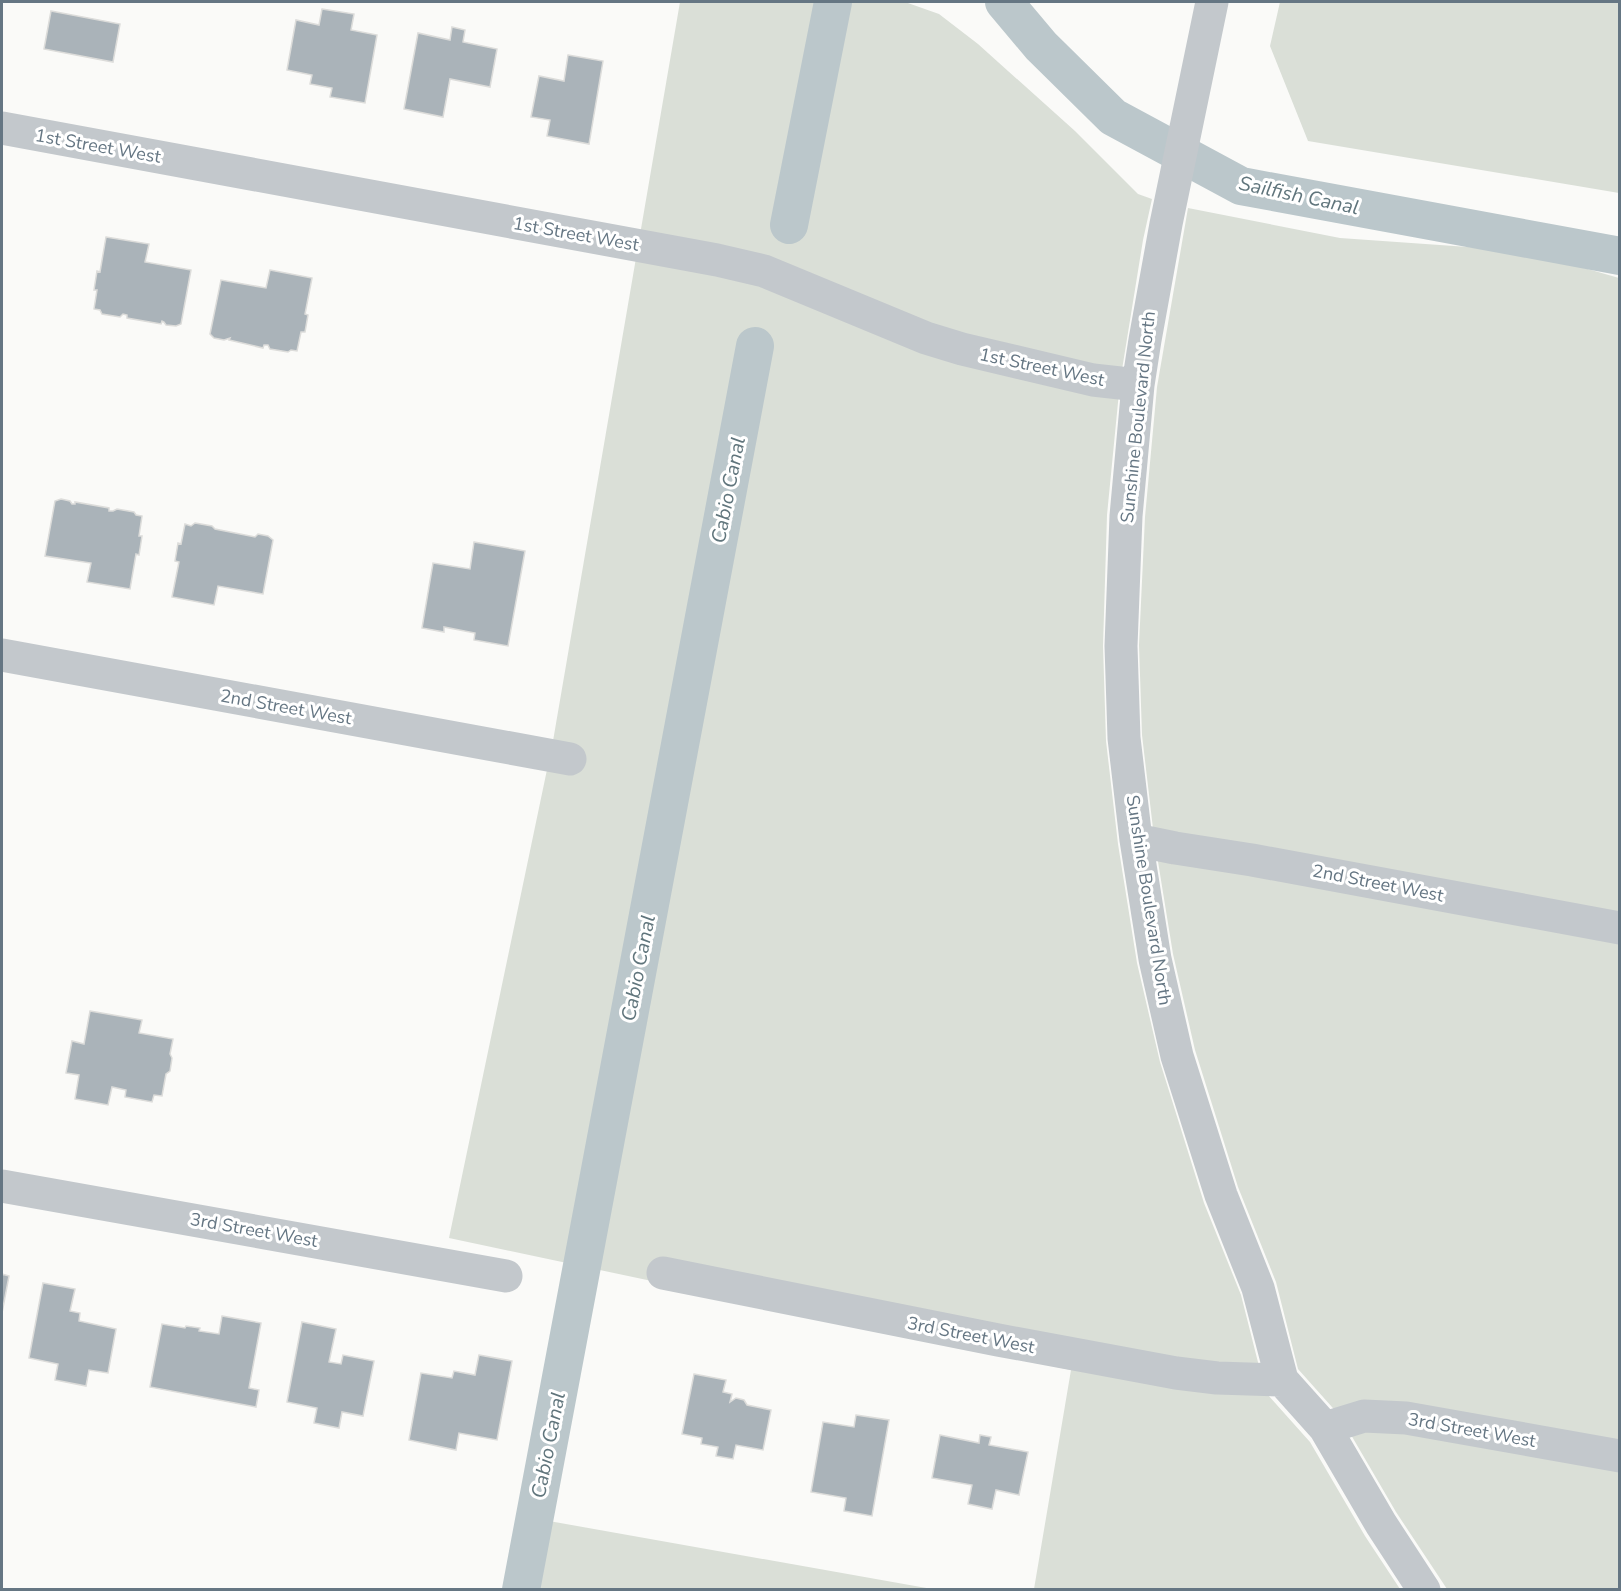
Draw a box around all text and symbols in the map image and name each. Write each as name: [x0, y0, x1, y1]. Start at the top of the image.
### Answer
street label: 1st Street West: [33, 123, 163, 169]
water label: Sailfish Canal: [1236, 170, 1362, 221]
street label: 1st Street West: [511, 211, 641, 257]
street label: Sunshine Boulevard North: [1115, 310, 1161, 524]
street label: 1st Street West: [977, 342, 1107, 392]
water label: Cabio Canal: [705, 434, 752, 546]
street label: 2nd Street West: [218, 684, 354, 730]
street label: Sunshine Boulevard North: [1121, 793, 1177, 1007]
street label: 2nd Street West: [1310, 859, 1446, 908]
water label: Cabio Canal: [615, 912, 662, 1024]
street label: 3rd Street West: [188, 1207, 320, 1253]
street label: 3rd Street West: [905, 1311, 1037, 1359]
water label: Cabio Canal: [525, 1389, 572, 1501]
street label: 3rd Street West: [1406, 1407, 1538, 1453]

